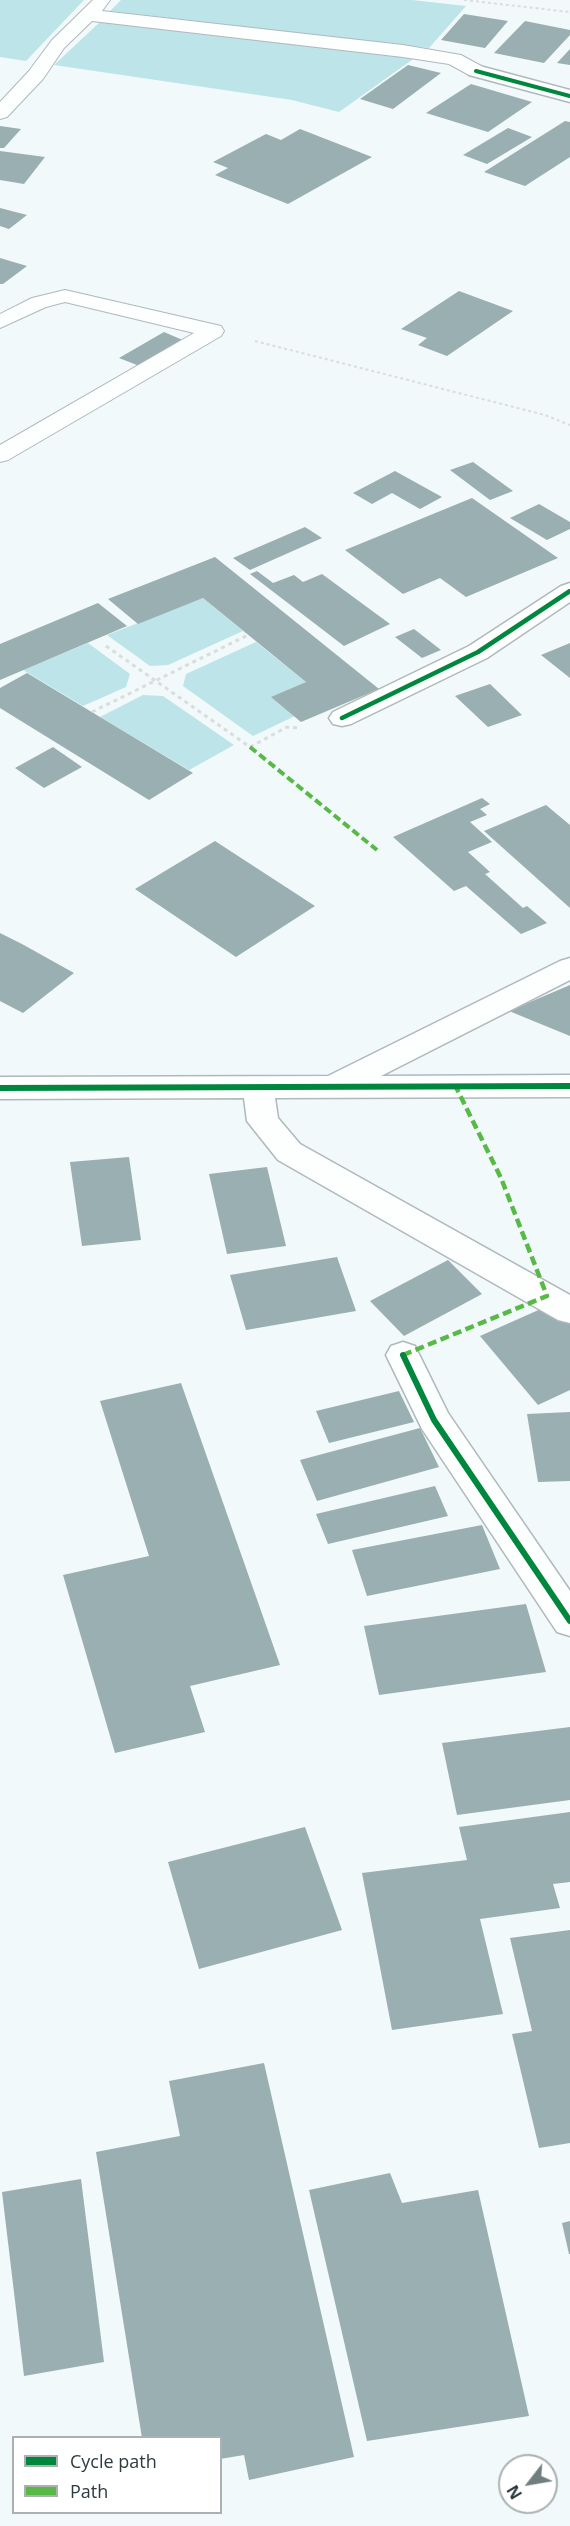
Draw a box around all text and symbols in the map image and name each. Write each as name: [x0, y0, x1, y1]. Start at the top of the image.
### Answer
legend: [12, 2436, 222, 2514]
text: Cycle path: [70, 2449, 157, 2473]
north arrow: [498, 2454, 558, 2514]
text: Path: [70, 2479, 108, 2503]
text: N: [502, 2481, 527, 2503]

